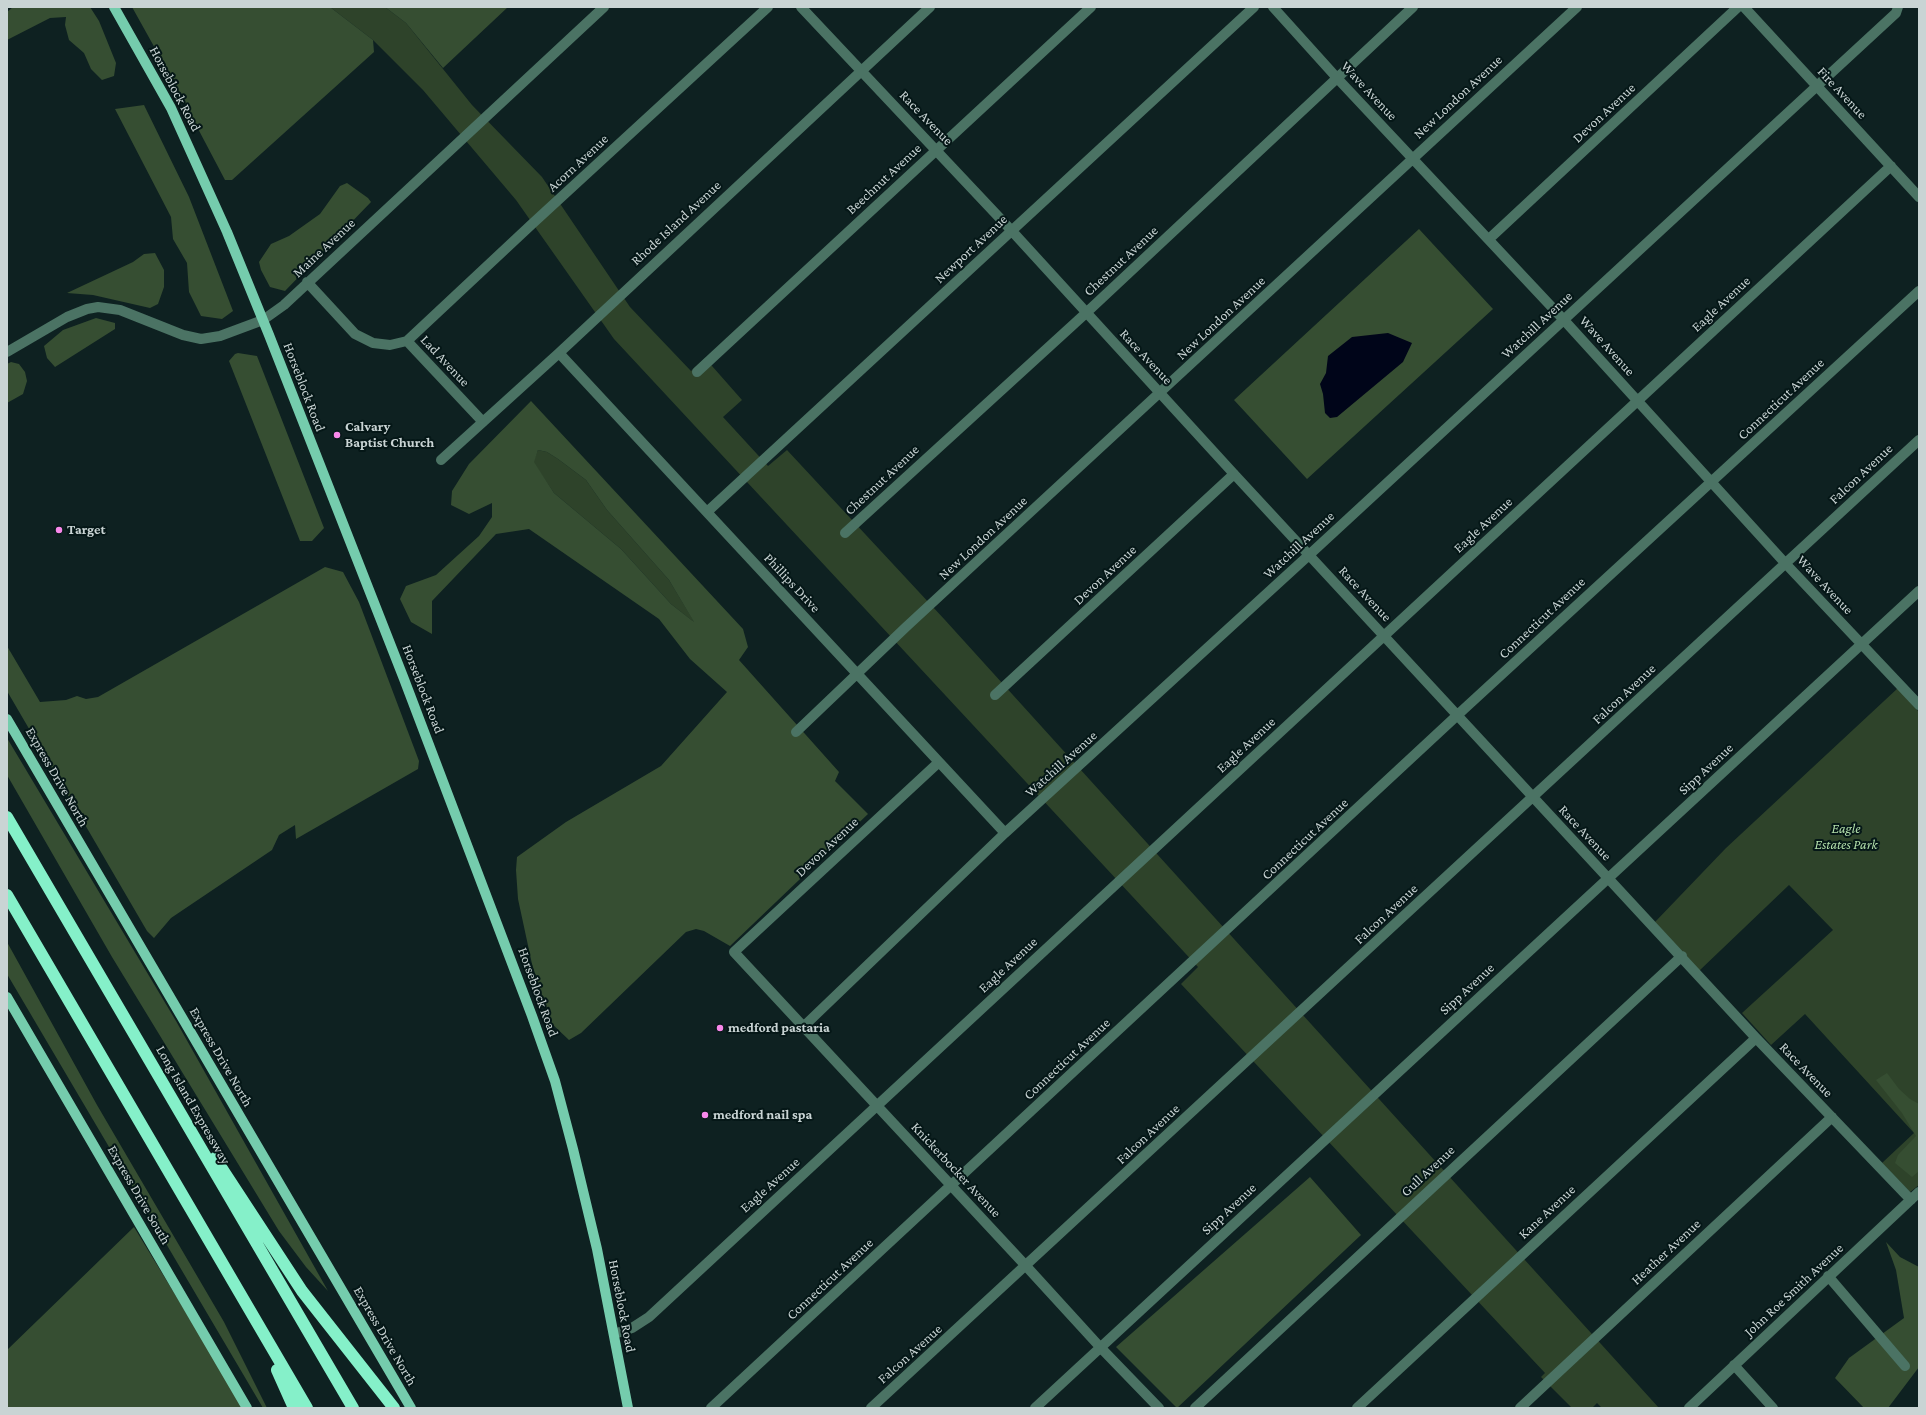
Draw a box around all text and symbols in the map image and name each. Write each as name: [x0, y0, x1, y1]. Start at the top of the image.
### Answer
street label: Horseblock Road: [146, 44, 204, 134]
street label: New London Avenue: [1410, 52, 1506, 142]
street label: Wave Avenue: [1337, 58, 1401, 124]
street label: Fire Avenue: [1814, 63, 1870, 123]
street label: Devon Avenue: [1569, 80, 1639, 146]
street label: Race Avenue: [896, 87, 956, 149]
street label: Acorn Avenue: [544, 131, 612, 195]
street label: Beechnut Avenue: [843, 140, 925, 218]
street label: Rhode Island Avenue: [627, 177, 725, 269]
street label: Newport Avenue: [931, 211, 1011, 287]
street label: Maine Avenue: [289, 215, 359, 281]
street label: Chestnut Avenue: [1080, 222, 1162, 300]
street label: Eagle Avenue: [1688, 272, 1754, 336]
street label: New London Avenue: [1173, 273, 1269, 363]
street label: Watchill Avenue: [1498, 288, 1576, 362]
street label: Wave Avenue: [1576, 313, 1638, 379]
street label: Race Avenue: [1116, 326, 1176, 388]
street label: Lad Avenue: [417, 332, 473, 390]
street label: Horseblock Road: [279, 340, 329, 434]
street label: Connecticut Avenue: [1734, 355, 1828, 443]
place label: Calvary Baptist Church: [345, 419, 434, 452]
marker: Calvary Baptist Church: [332, 430, 342, 440]
street label: Falcon Avenue: [1826, 440, 1896, 508]
street label: Chestnut Avenue: [841, 441, 923, 519]
street label: New London Avenue: [935, 493, 1031, 583]
street label: Eagle Avenue: [1450, 493, 1516, 557]
street label: Watchill Avenue: [1260, 508, 1338, 582]
place label: Target: [67, 522, 106, 538]
marker: Target: [54, 525, 64, 535]
street label: Devon Avenue: [1070, 542, 1140, 608]
street label: Phillips Drive: [760, 550, 824, 616]
street label: Wave Avenue: [1793, 552, 1857, 618]
street label: Race Avenue: [1335, 563, 1395, 625]
street label: Connecticut Avenue: [1495, 574, 1589, 662]
street label: Horseblock Road: [398, 642, 448, 736]
street label: Falcon Avenue: [1589, 660, 1659, 728]
street label: Eagle Avenue: [1213, 713, 1279, 777]
street label: Express Drive North: [22, 724, 92, 830]
street label: Watchill Avenue: [1021, 727, 1101, 801]
street label: Sipp Avenue: [1675, 739, 1737, 799]
street label: Connecticut Avenue: [1258, 795, 1352, 883]
street label: Race Avenue: [1555, 802, 1615, 864]
street label: Devon Avenue: [792, 814, 862, 880]
park label: Eagle Estates Park: [1814, 821, 1878, 854]
street label: Falcon Avenue: [1351, 880, 1421, 948]
street label: Eagle Avenue: [975, 933, 1041, 997]
street label: Horseblock Road: [514, 945, 562, 1039]
street label: Sipp Avenue: [1436, 959, 1498, 1019]
street label: Express Drive North: [186, 1004, 256, 1110]
street label: Connecticut Avenue: [1020, 1015, 1114, 1103]
place label: medford pastaria: [728, 1020, 830, 1036]
marker: medford pastaria: [715, 1023, 725, 1033]
street label: Race Avenue: [1776, 1039, 1836, 1101]
street label: Long Island Expressway: [152, 1043, 234, 1167]
street label: Falcon Avenue: [1113, 1100, 1183, 1168]
place label: medford nail spa: [713, 1107, 812, 1123]
marker: medford nail spa: [700, 1110, 710, 1120]
street label: Knickerbocker Avenue: [908, 1119, 1004, 1221]
street label: Express Drive South: [104, 1142, 174, 1248]
street label: Gull Avenue: [1398, 1142, 1458, 1200]
street label: Eagle Avenue: [737, 1154, 803, 1216]
street label: Sipp Avenue: [1198, 1179, 1260, 1239]
street label: Kane Avenue: [1515, 1181, 1579, 1243]
street label: Heather Avenue: [1628, 1216, 1704, 1288]
street label: Connecticut Avenue: [783, 1235, 877, 1323]
street label: John Roe Smith Avenue: [1741, 1240, 1847, 1340]
street label: Horseblock Road: [605, 1258, 639, 1354]
street label: Express Drive North: [350, 1283, 420, 1389]
street label: Falcon Avenue: [874, 1321, 946, 1387]

